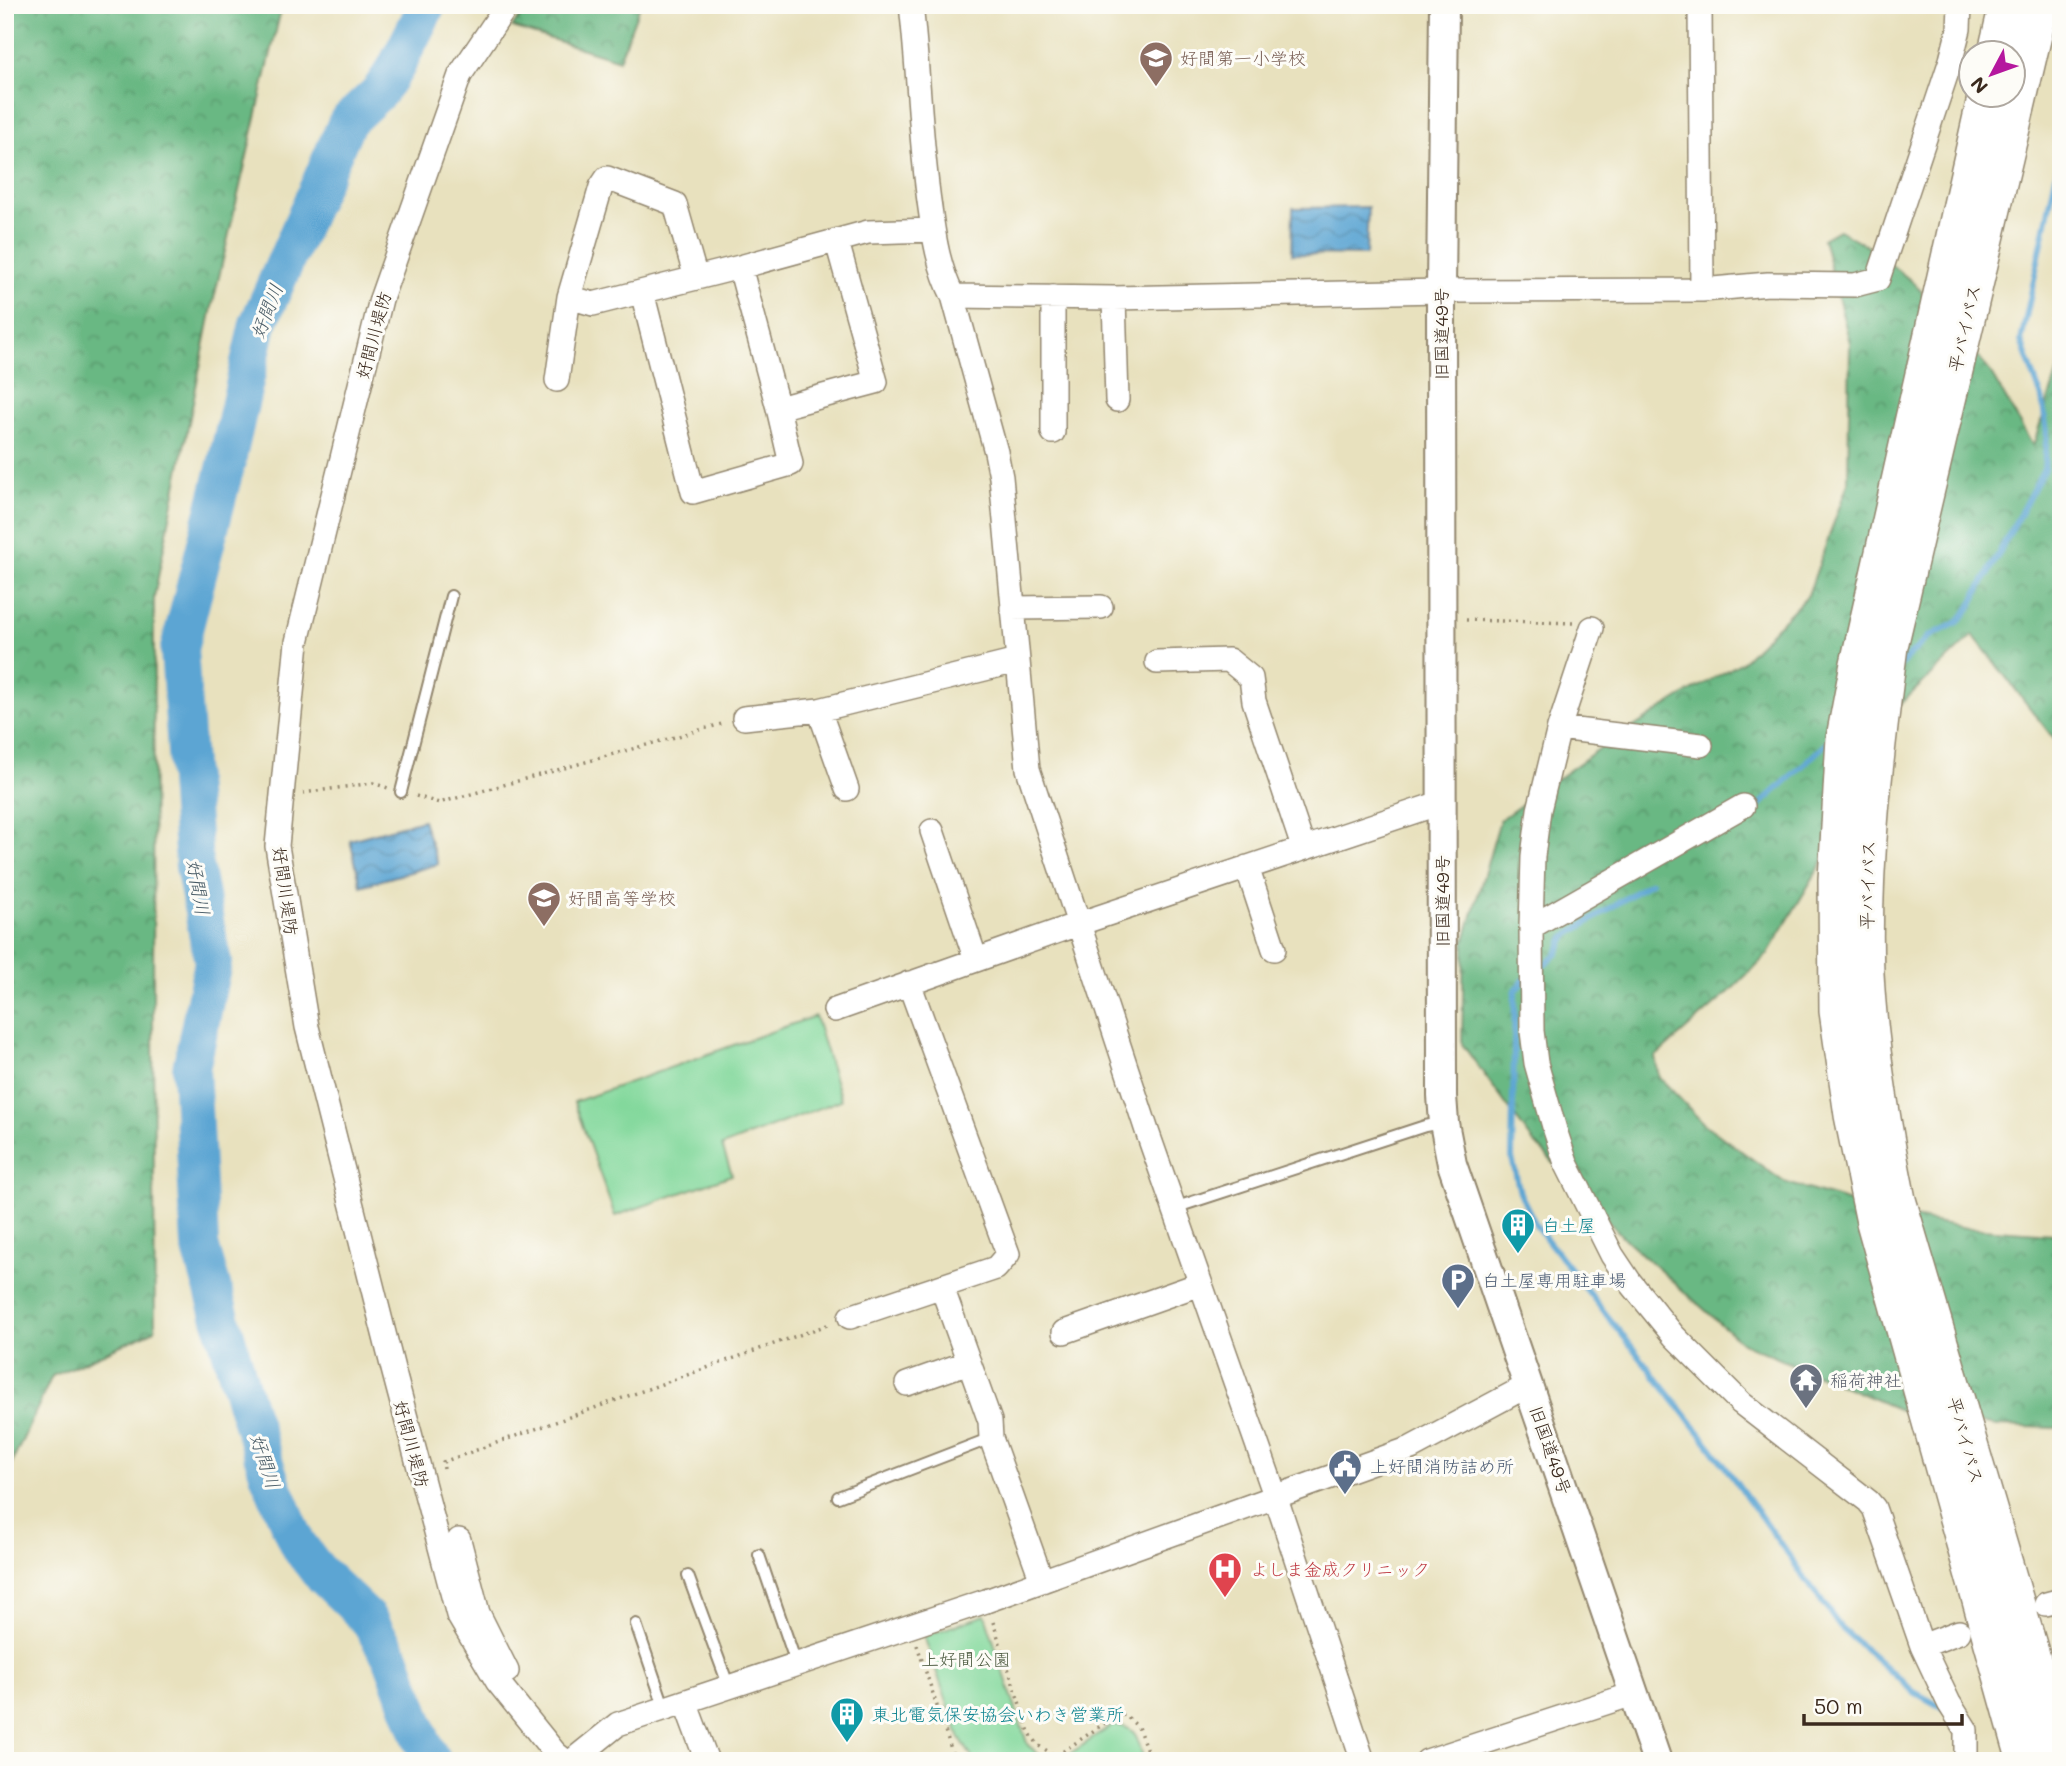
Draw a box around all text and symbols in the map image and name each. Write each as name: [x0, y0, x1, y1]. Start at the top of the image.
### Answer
north arrow: [1958, 38, 2028, 108]
school or university icon: 好間第一小学校: [1137, 39, 1175, 88]
place label: 好間第一小学校: [1180, 46, 1306, 70]
text: N: [1965, 72, 1993, 99]
water label: 好間川: [244, 280, 288, 342]
street label: 平バイパス: [1942, 282, 1986, 374]
street label: 旧国道49号: [1429, 287, 1453, 381]
street label: 好間川堤防: [350, 288, 396, 382]
street label: 平バイパス: [1854, 840, 1880, 930]
street label: 好間川堤防: [268, 845, 304, 937]
street label: 旧国道49号: [1430, 854, 1454, 948]
water label: 好間川: [182, 857, 216, 917]
school or university icon: 好間高等学校: [525, 879, 563, 928]
place label: 好間高等学校: [568, 886, 676, 910]
building icon: 白土屋: [1499, 1206, 1537, 1255]
place label: 白土屋: [1542, 1213, 1596, 1237]
parking icon: 白土屋専用駐車場: [1439, 1261, 1477, 1310]
place label: 白土屋専用駐車場: [1482, 1268, 1626, 1292]
temple icon: 稲荷神社: [1787, 1361, 1825, 1410]
place label: 稲荷神社: [1830, 1368, 1902, 1392]
street label: 平バイパス: [1942, 1394, 1990, 1486]
street label: 好間川堤防: [389, 1397, 435, 1491]
street label: 旧国道49号: [1524, 1402, 1578, 1498]
water label: 好間川: [245, 1430, 287, 1492]
public building icon: 上好間消防詰め所: [1326, 1447, 1364, 1496]
place label: 上好間消防詰め所: [1370, 1454, 1514, 1478]
hospital icon: よしま金成クリニック: [1206, 1550, 1244, 1599]
place label: よしま金成クリニック: [1250, 1557, 1430, 1581]
park label: 上好間公園: [921, 1647, 1011, 1671]
scale bar: [1804, 1682, 1961, 1726]
text: 50 m: [1814, 1692, 1863, 1719]
building icon: 東北電気保安協会いわき営業所: [828, 1695, 866, 1744]
place label: 東北電気保安協会いわき営業所: [872, 1702, 1124, 1726]

